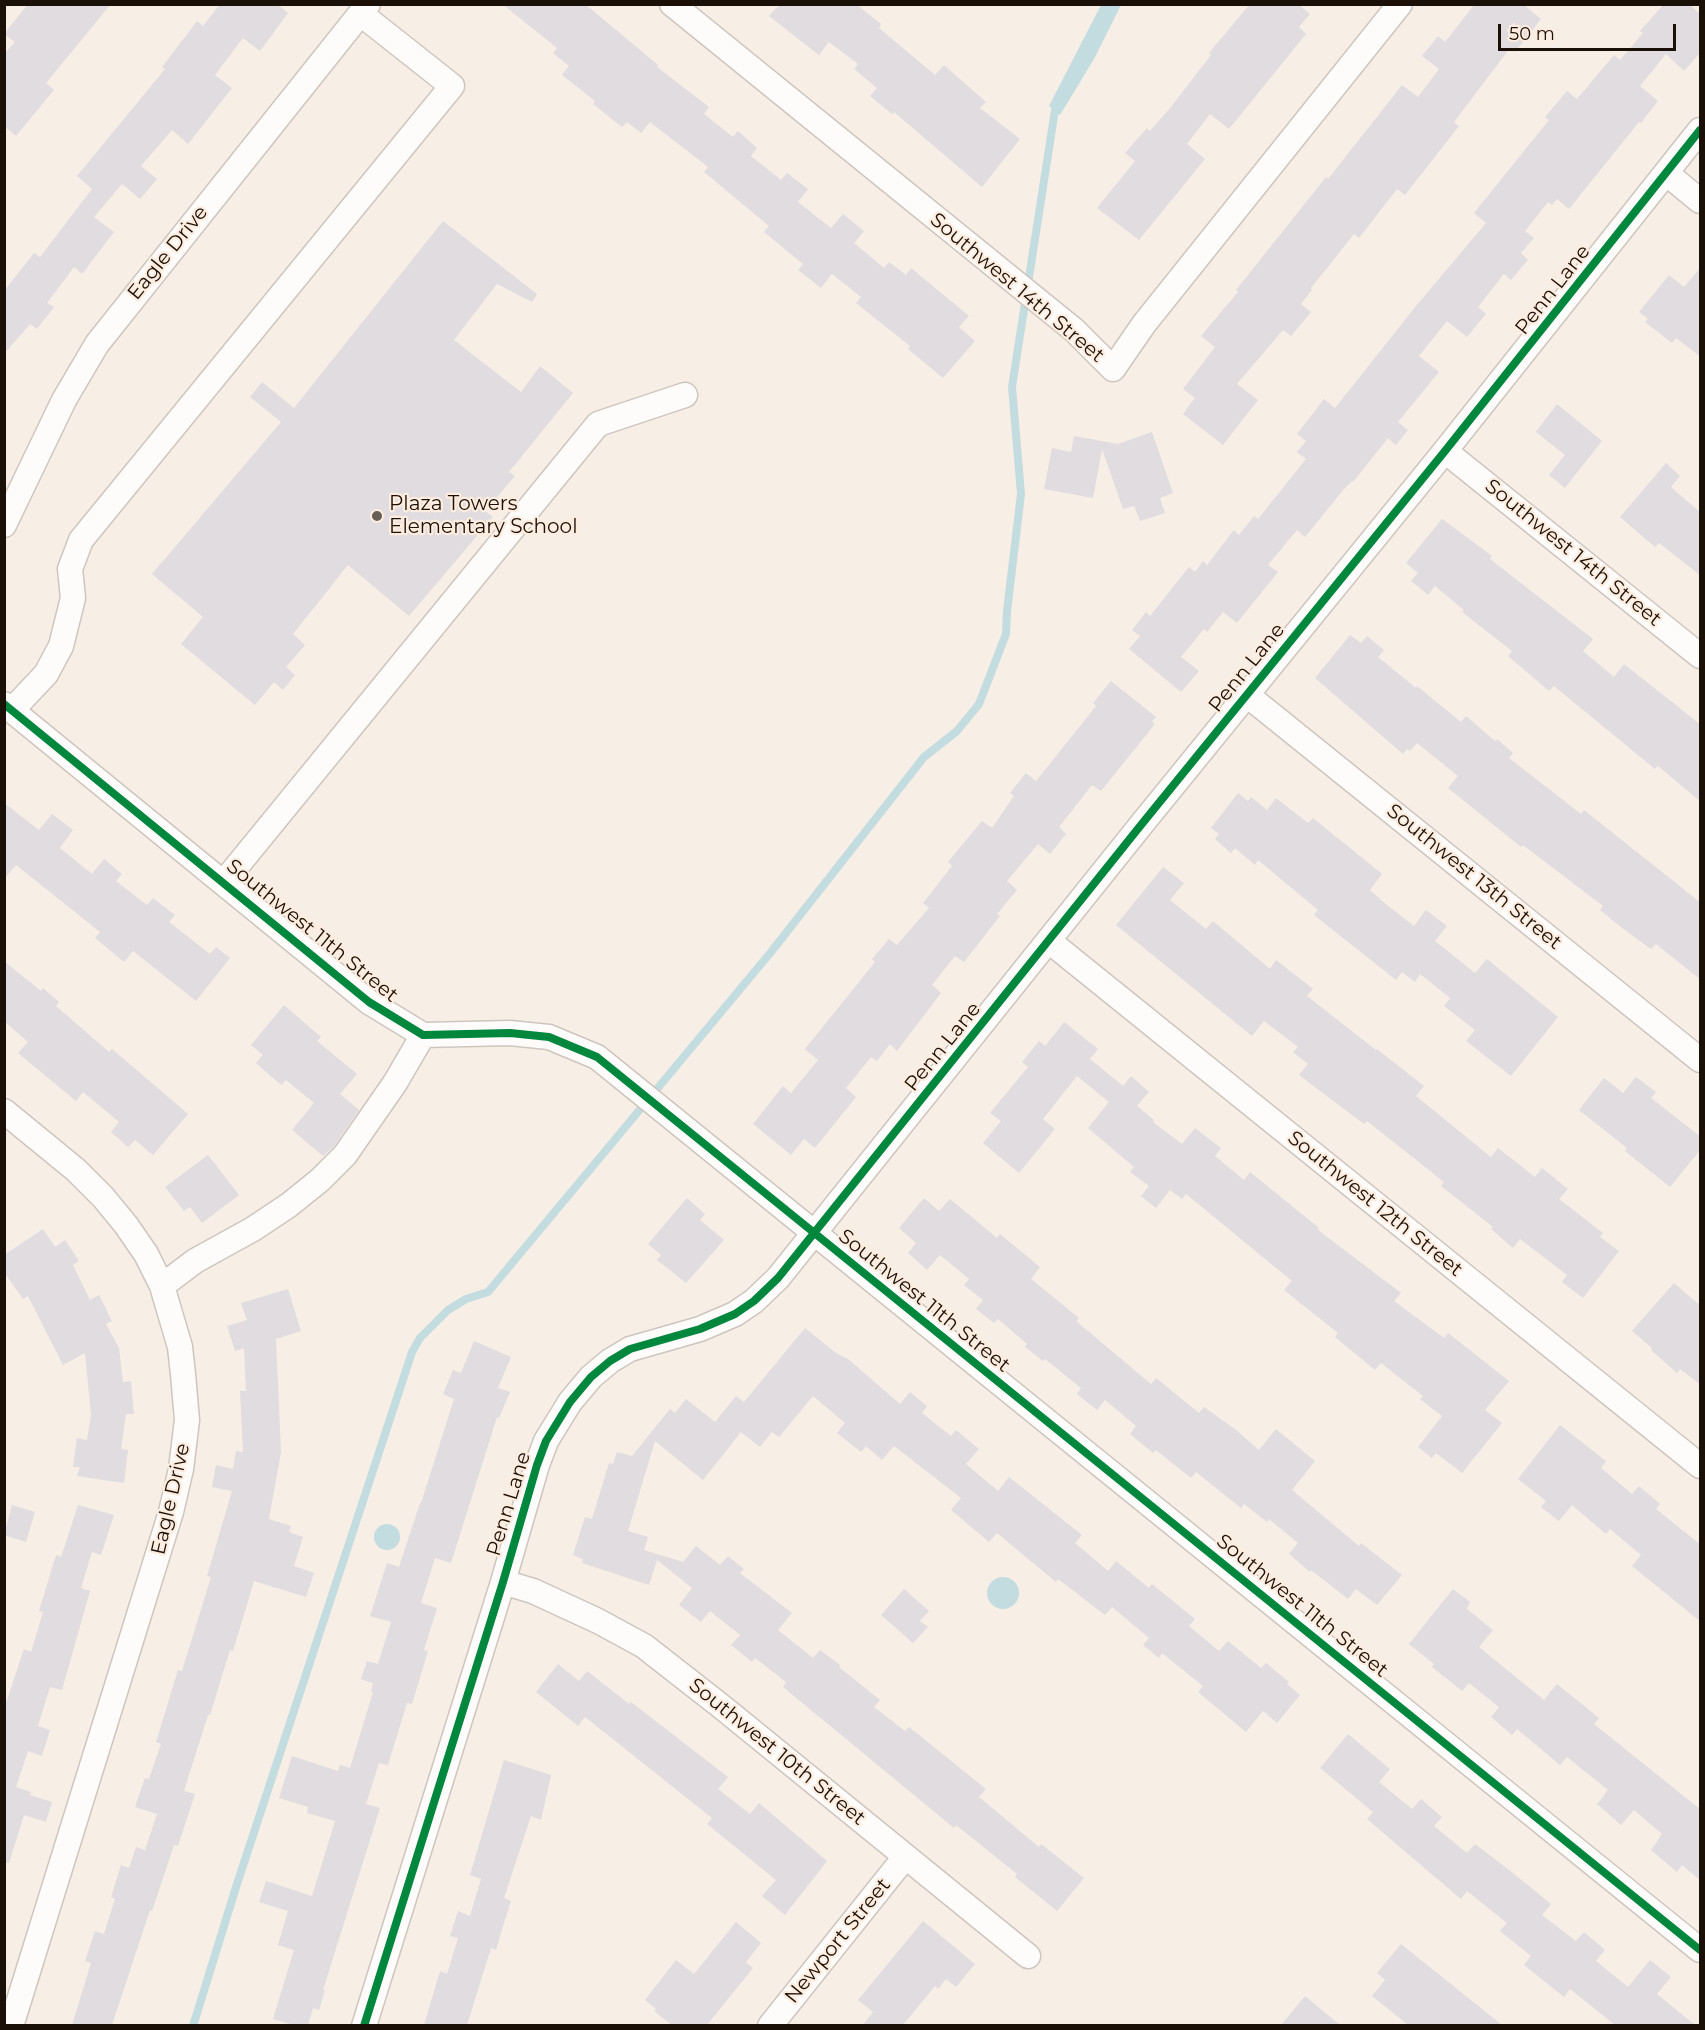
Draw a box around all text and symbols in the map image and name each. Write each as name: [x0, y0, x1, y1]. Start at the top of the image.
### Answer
scale bar: [1501, 12, 1680, 50]
text: 50 m: [1509, 23, 1555, 45]
street label: Eagle Drive: [123, 201, 213, 305]
street label: Southwest 14th Street: [925, 208, 1109, 368]
street label: Penn Lane: [1510, 240, 1596, 340]
street label: Southwest 14th Street: [1480, 474, 1666, 632]
place label: Plaza Towers Elementary School: [389, 492, 578, 539]
marker: Plaza Towers Elementary School: [370, 509, 384, 523]
street label: Penn Lane: [1204, 619, 1290, 717]
street label: Southwest 13th Street: [1382, 799, 1566, 955]
street label: Southwest 11th Street: [221, 854, 403, 1008]
street label: Penn Lane: [900, 998, 986, 1096]
street label: Southwest 12th Street: [1283, 1126, 1467, 1282]
street label: Southwest 11th Street: [833, 1224, 1015, 1378]
street label: Eagle Drive: [147, 1441, 195, 1557]
street label: Penn Lane: [482, 1449, 536, 1559]
street label: Southwest 11th Street: [1211, 1529, 1393, 1683]
street label: Southwest 10th Street: [684, 1673, 870, 1831]
street label: Newport Street: [780, 1874, 896, 2008]

